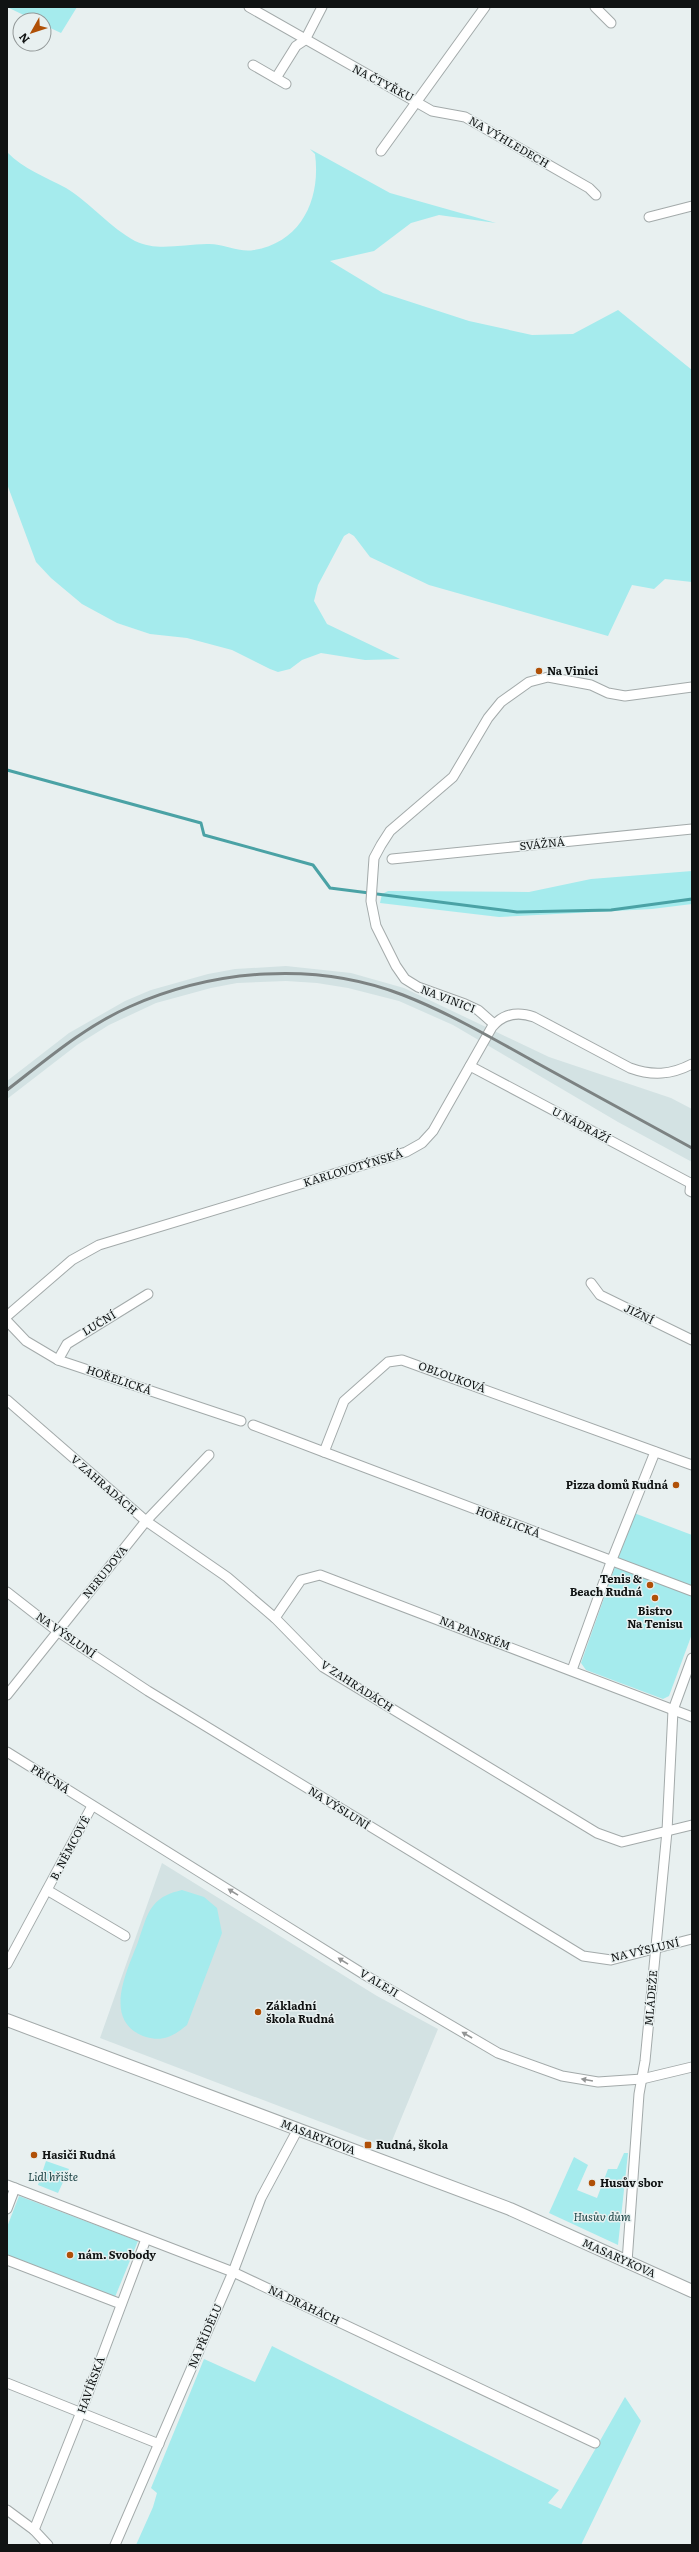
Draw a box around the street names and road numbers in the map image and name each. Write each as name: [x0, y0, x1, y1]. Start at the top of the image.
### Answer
street label: NA ČTYŘKU: [350, 60, 417, 105]
street label: NA VÝHLEDECH: [466, 112, 553, 171]
street label: SVÁŽNÁ: [519, 833, 565, 853]
street label: NA VINICI: [419, 980, 478, 1016]
street label: U NÁDRAŽÍ: [549, 1102, 613, 1146]
street label: KARLOVOTÝNSKÁ: [301, 1144, 404, 1190]
street label: JIŽNÍ: [622, 1299, 657, 1327]
street label: LUČNÍ: [79, 1306, 118, 1338]
street label: OBLOUKOVÁ: [416, 1356, 488, 1396]
street label: HOŘELICKÁ: [84, 1360, 154, 1398]
street label: V ZAHRADÁCH: [68, 1451, 141, 1518]
street label: HOŘELICKÁ: [474, 1501, 543, 1541]
street label: NERUDOVA: [78, 1542, 130, 1601]
street label: NA VÝSLUNÍ: [33, 1608, 100, 1661]
street label: NA PANSKÉM: [437, 1611, 513, 1653]
street label: V ZAHRADÁCH: [318, 1656, 397, 1715]
street label: PŘÍČNÁ: [28, 1760, 73, 1796]
street label: NA VÝSLUNÍ: [306, 1782, 374, 1833]
street label: B. NĚMCOVÉ: [45, 1812, 93, 1883]
street label: NA VÝSLUNÍ: [609, 1933, 681, 1965]
street label: V ALEJI: [357, 1964, 402, 2000]
street label: MLÁDEŽE: [640, 1969, 660, 2026]
street label: MASARYKOVA: [279, 2114, 358, 2158]
street label: MASARYKOVA: [580, 2234, 659, 2280]
street label: NA DRAHÁCH: [266, 2280, 343, 2328]
street label: NA PŘÍDĚLU: [183, 2301, 225, 2370]
street label: HAVÍŘSKÁ: [72, 2354, 108, 2415]

